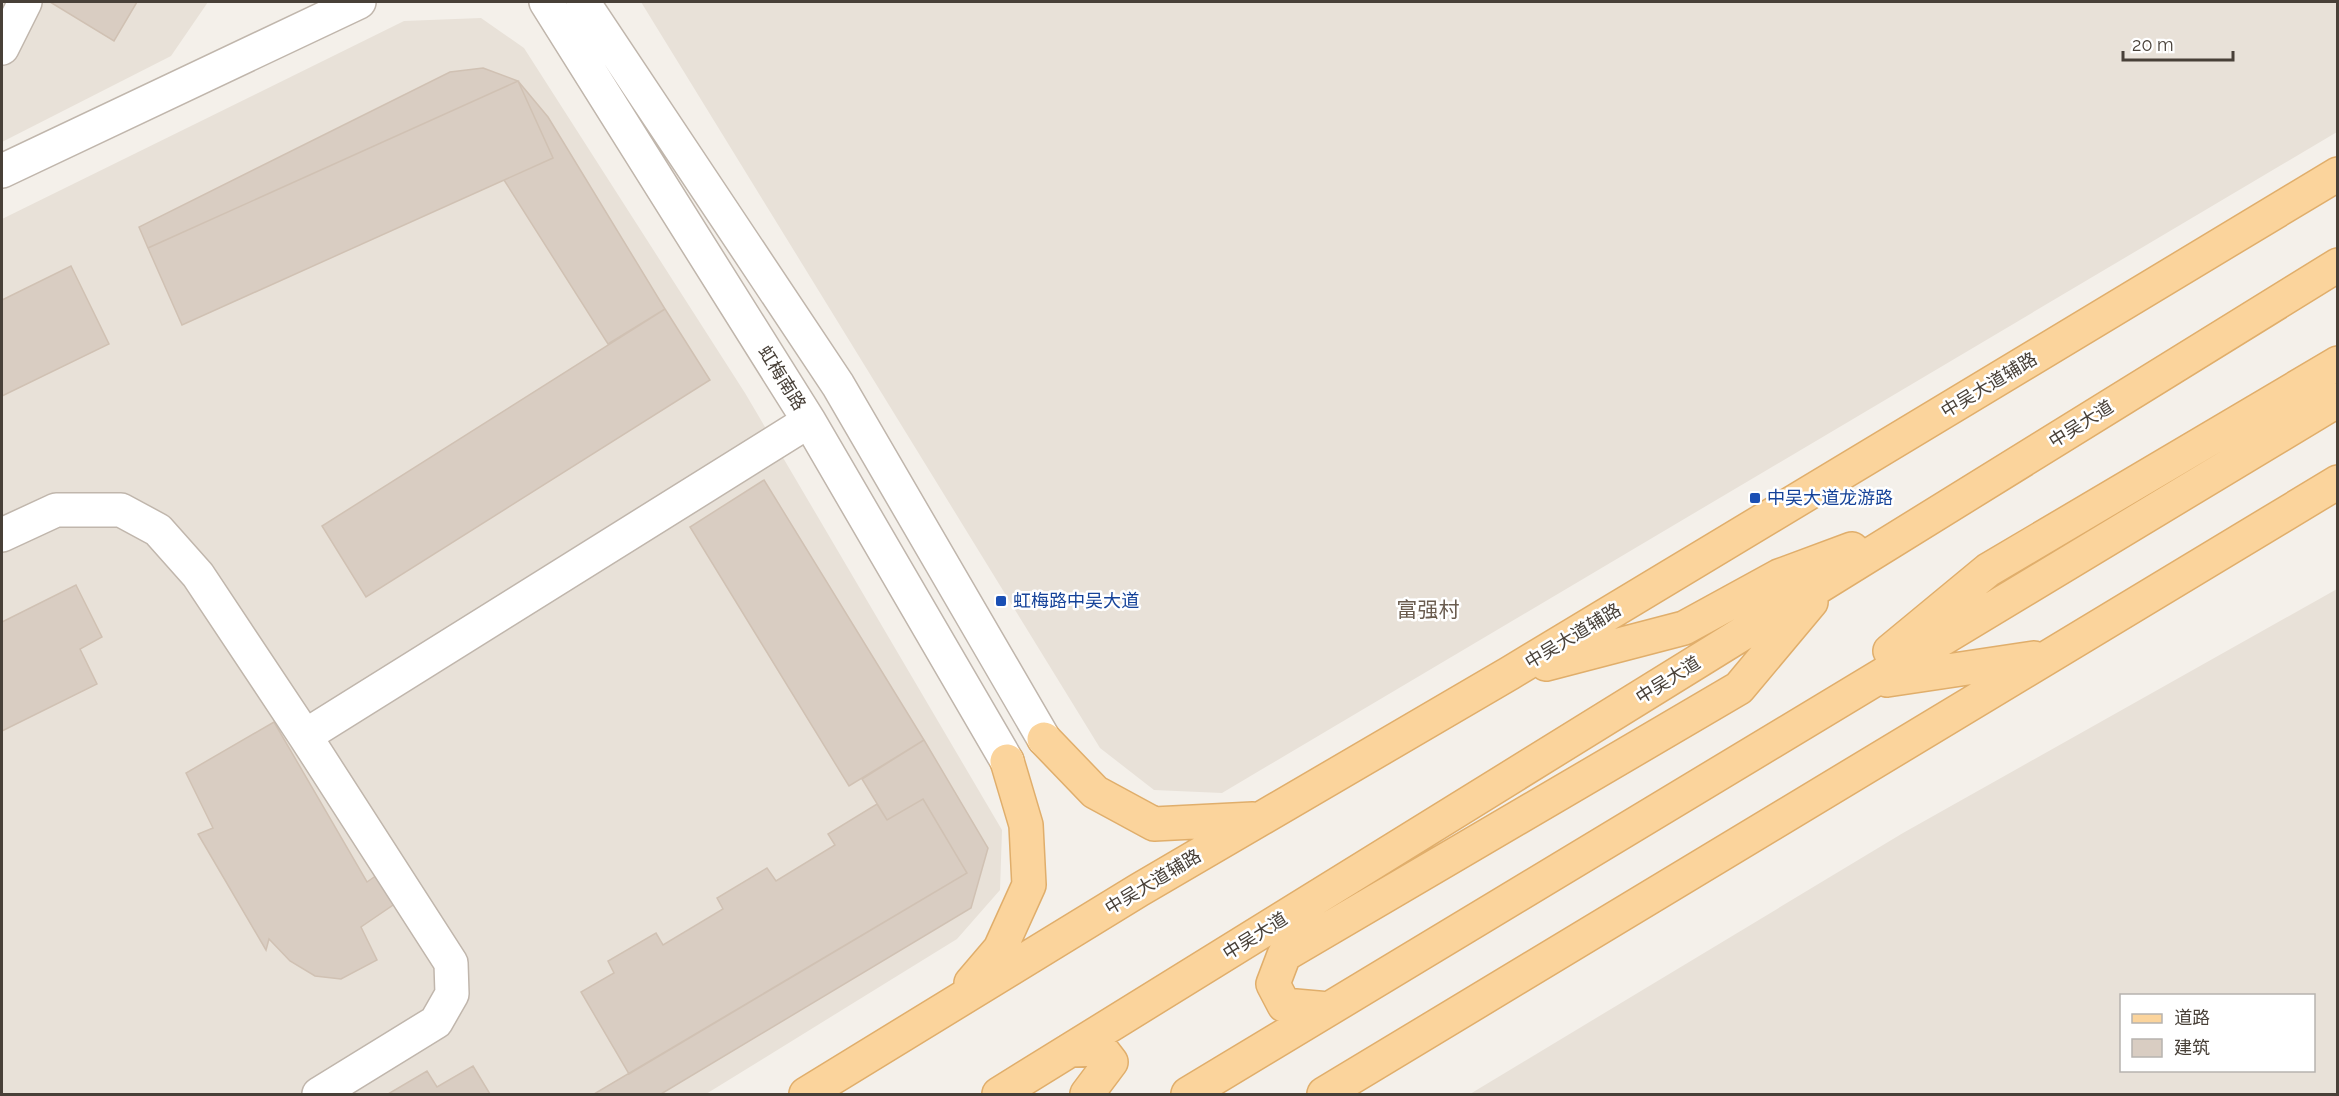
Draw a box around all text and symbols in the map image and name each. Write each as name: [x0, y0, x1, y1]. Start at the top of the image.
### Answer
scale bar: [2123, 24, 2232, 62]
text: 20 m: [2132, 34, 2174, 55]
street label: 虹梅南路: [754, 342, 810, 414]
street label: 中吴大道辅路: [1937, 348, 2040, 421]
street label: 中吴大道: [2045, 396, 2117, 452]
place label: 中吴大道龙游路: [1767, 487, 1893, 508]
marker: 中吴大道龙游路: [1748, 491, 1762, 505]
place label: 虹梅路中吴大道: [1013, 590, 1139, 611]
marker: 虹梅路中吴大道: [994, 594, 1008, 608]
district label: 富强村: [1397, 597, 1460, 622]
street label: 中吴大道辅路: [1521, 599, 1624, 672]
street label: 中吴大道: [1632, 652, 1704, 708]
street label: 中吴大道辅路: [1101, 845, 1204, 918]
street label: 中吴大道: [1219, 908, 1291, 964]
legend: [2120, 994, 2315, 1072]
text: 道路: [2174, 1007, 2210, 1028]
text: 建筑: [2174, 1037, 2210, 1058]

